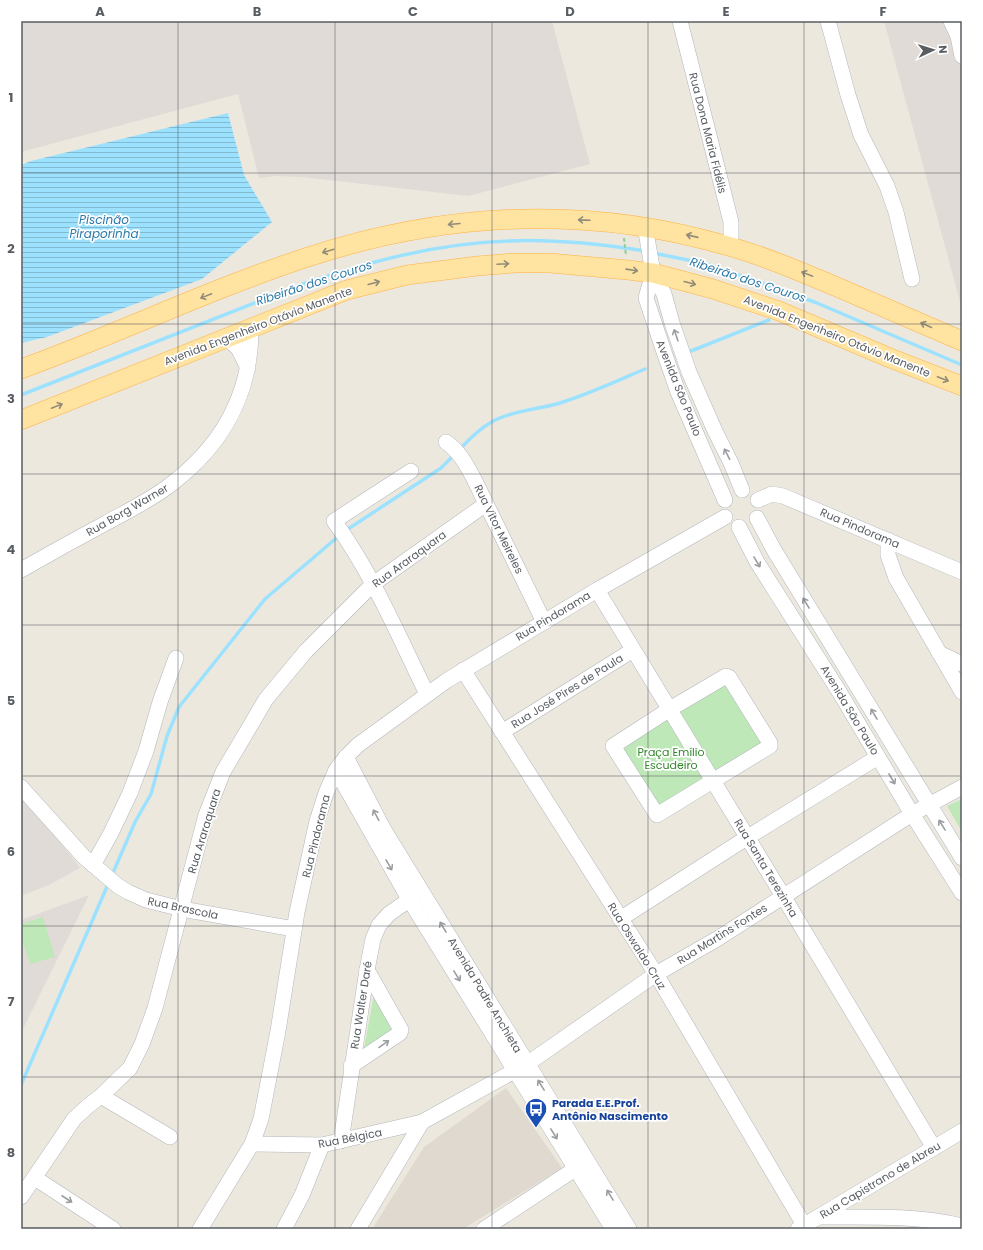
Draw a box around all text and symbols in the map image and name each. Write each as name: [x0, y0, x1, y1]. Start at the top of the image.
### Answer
text: A: [95, 2, 105, 21]
text: B: [253, 2, 262, 21]
text: C: [408, 2, 418, 21]
text: D: [565, 2, 575, 21]
text: E: [722, 2, 730, 21]
text: F: [879, 2, 887, 21]
north arrow: [913, 30, 953, 70]
text: N: [935, 45, 951, 54]
street label: Rua Dona Maria Fidélis: [685, 71, 731, 195]
text: 1: [9, 88, 13, 107]
water label: Piscinão Piraporinha: [69, 211, 139, 242]
one-way arrow: [578, 216, 591, 224]
one-way arrow: [448, 220, 461, 227]
one-way arrow: [686, 232, 699, 240]
text: 2: [7, 239, 15, 258]
one-way arrow: [321, 248, 334, 255]
water label: Ribeirão dos Couros: [688, 253, 808, 306]
water label: Ribeirão dos Couros: [254, 256, 374, 309]
one-way arrow: [496, 261, 509, 268]
one-way arrow: [625, 266, 638, 274]
one-way arrow: [801, 270, 813, 278]
one-way arrow: [367, 279, 380, 286]
one-way arrow: [684, 280, 697, 288]
street label: Avenida Engenheiro Otávio Manente: [162, 283, 354, 369]
street label: Avenida Engenheiro Otávio Manente: [741, 291, 933, 381]
one-way arrow: [200, 293, 212, 301]
one-way arrow: [921, 321, 933, 328]
one-way arrow: [672, 329, 679, 342]
street label: Avenida São Paulo: [652, 338, 706, 438]
one-way arrow: [936, 375, 948, 383]
text: 3: [7, 389, 15, 408]
one-way arrow: [51, 401, 63, 409]
one-way arrow: [723, 449, 730, 461]
street label: Rua Borg Warner: [83, 480, 171, 540]
street label: Rua Vitor Meireles: [470, 482, 528, 577]
street label: Rua Pindorama: [818, 504, 902, 552]
street label: Rua Araraquara: [369, 527, 449, 591]
text: 4: [7, 540, 16, 559]
one-way arrow: [753, 556, 761, 567]
street label: Rua Pindorama: [512, 587, 594, 645]
one-way arrow: [802, 597, 810, 609]
street label: Rua José Pires de Paula: [508, 650, 626, 732]
street label: Avenida São Paulo: [817, 662, 883, 758]
text: 5: [7, 691, 15, 710]
one-way arrow: [870, 708, 878, 720]
park label: Praça Emílio Escudeiro: [637, 744, 705, 773]
one-way arrow: [888, 773, 896, 785]
street label: Rua Araraquara: [183, 787, 225, 875]
street label: Rua Pindorama: [298, 793, 334, 879]
one-way arrow: [372, 809, 380, 821]
street label: Rua Santa Terezinha: [730, 816, 802, 920]
one-way arrow: [937, 819, 945, 831]
text: 6: [7, 842, 15, 861]
one-way arrow: [386, 859, 394, 871]
street label: Rua Brascola: [146, 893, 220, 923]
street label: Rua Oswaldo Cruz: [604, 899, 670, 993]
street label: Rua Martins Fontes: [674, 900, 770, 968]
one-way arrow: [439, 921, 447, 933]
street label: Avenida Padre Anchieta: [444, 934, 526, 1056]
street label: Rua Walter Daré: [346, 960, 376, 1050]
one-way arrow: [453, 970, 461, 981]
text: 7: [8, 992, 15, 1011]
one-way arrow: [378, 1040, 389, 1048]
one-way arrow: [536, 1079, 544, 1091]
place label: Parada E.E.Prof. Antônio Nascimento: [552, 1095, 668, 1124]
bus stop icon: Parada E.E.Prof. Antônio Nascimento: [523, 1096, 549, 1129]
street label: Rua Bélgica: [317, 1124, 383, 1152]
one-way arrow: [551, 1128, 559, 1140]
street label: Rua Capistrano de Abreu: [817, 1137, 943, 1223]
text: 8: [7, 1143, 15, 1162]
one-way arrow: [605, 1189, 613, 1201]
one-way arrow: [62, 1195, 73, 1203]

